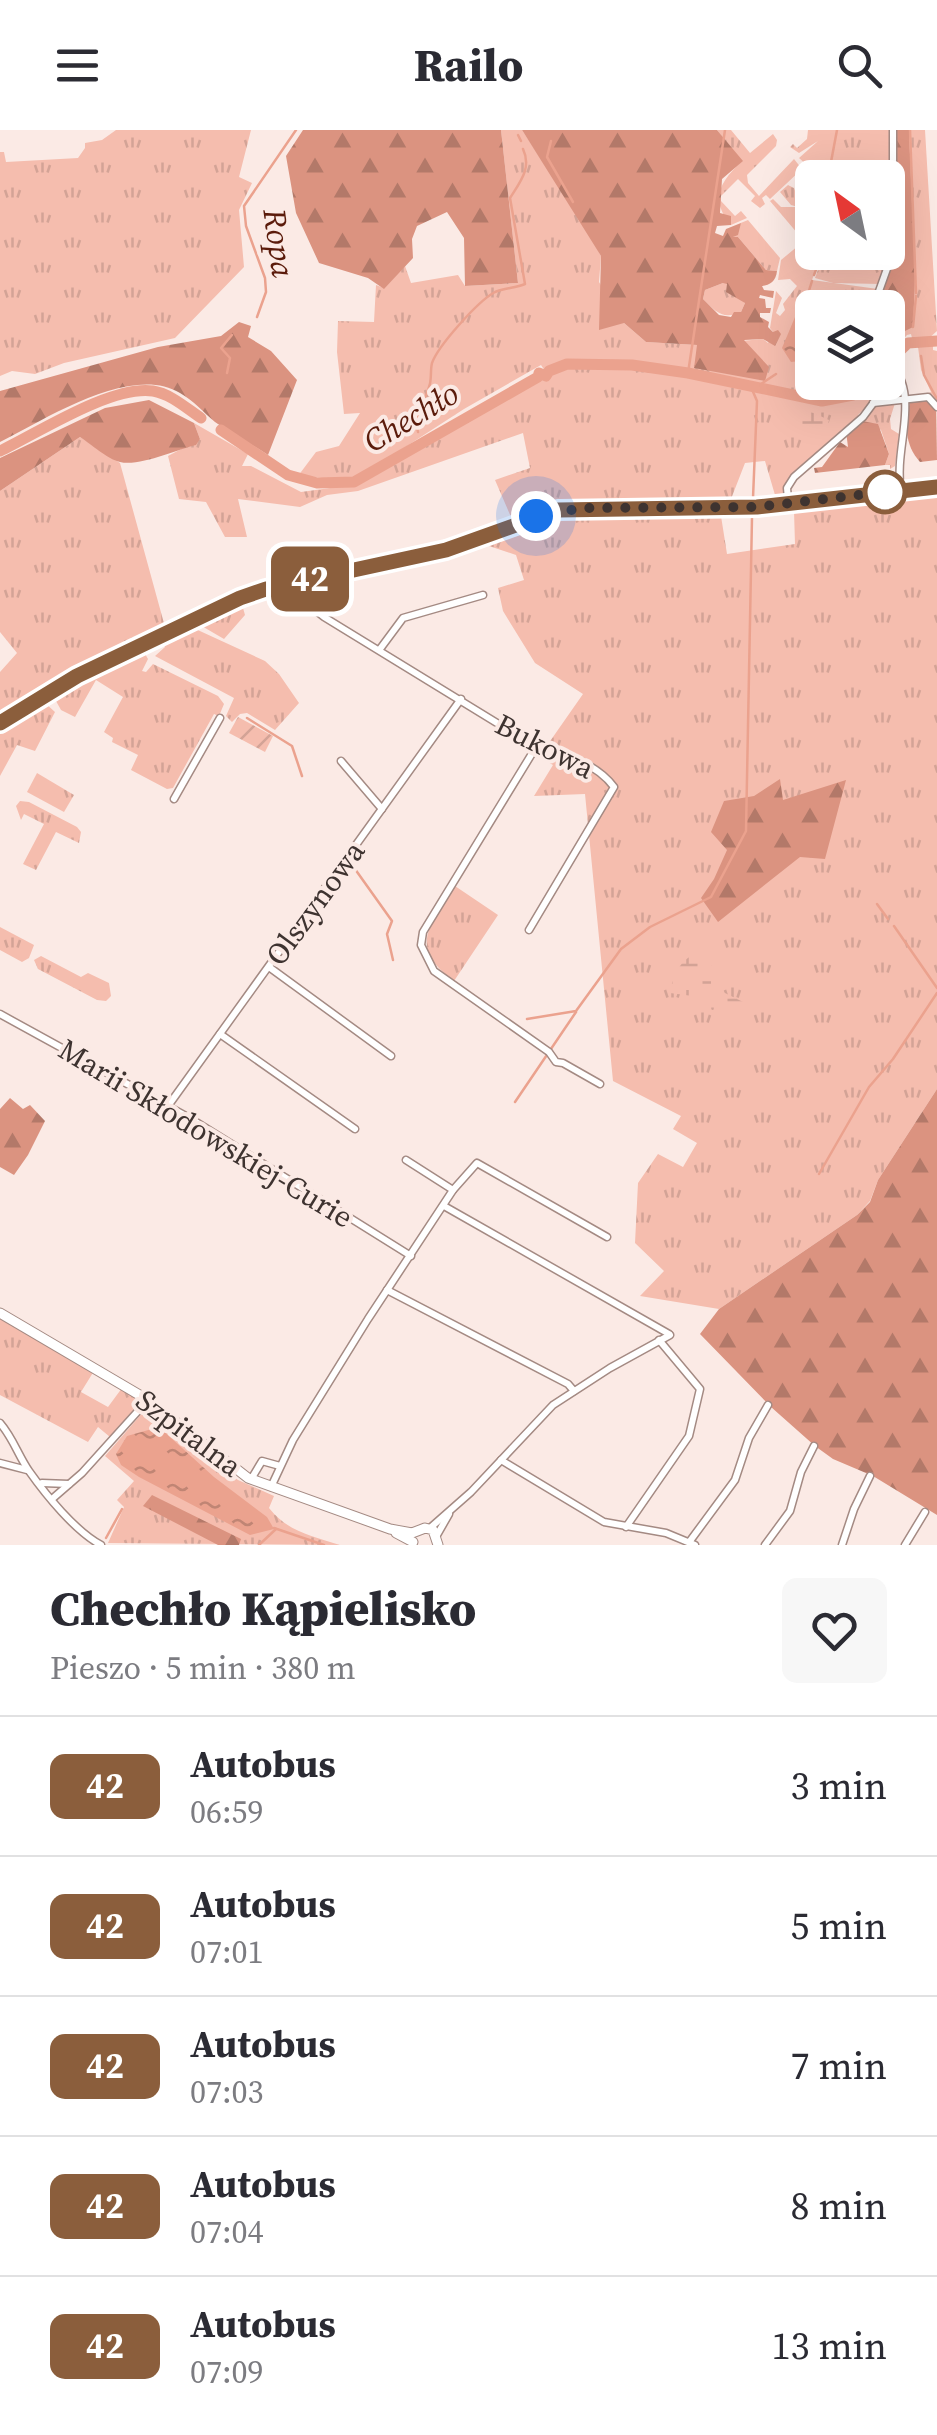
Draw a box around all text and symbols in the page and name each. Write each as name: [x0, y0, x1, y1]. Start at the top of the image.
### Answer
text: Railo: [414, 34, 523, 96]
icon: menu: [50, 38, 105, 93]
icon: search: [832, 38, 887, 93]
north arrow: [795, 160, 905, 270]
map controls: [795, 160, 905, 400]
water label: Ropa: [252, 205, 306, 281]
button: layers: [795, 290, 905, 400]
water label: Chechło: [355, 371, 467, 463]
unlabelled marker: [864, 471, 906, 513]
your location: [511, 491, 561, 541]
line badge: 42: [265, 546, 355, 612]
text: 42: [291, 555, 329, 603]
street label: Bukowa: [489, 704, 602, 789]
street label: Olszynowa: [256, 832, 374, 974]
street label: Marii Skłodowskiej-Curie: [51, 1029, 361, 1237]
street label: Szpitalna: [128, 1380, 251, 1487]
text: Chechło Kąpielisko: [50, 1575, 476, 1641]
button: heart: [782, 1578, 887, 1683]
text: Pieszo · 5 min · 380 m: [50, 1646, 356, 1690]
text: Autobus: [190, 1738, 336, 1790]
text: 3 min: [791, 1760, 887, 1812]
text: 42: [86, 1762, 124, 1810]
text: 06:59: [190, 1790, 264, 1834]
text: Autobus: [190, 1878, 336, 1930]
text: 5 min: [791, 1900, 887, 1952]
text: 42: [86, 1902, 124, 1950]
text: 07:01: [190, 1930, 264, 1974]
text: Autobus: [190, 2018, 336, 2070]
text: 7 min: [791, 2040, 887, 2092]
text: 42: [86, 2042, 124, 2090]
text: 07:03: [190, 2070, 264, 2114]
text: Autobus: [190, 2158, 336, 2210]
text: 8 min: [791, 2180, 887, 2232]
text: 42: [86, 2182, 124, 2230]
text: 07:04: [190, 2210, 264, 2254]
text: Autobus: [190, 2298, 336, 2350]
text: 13 min: [772, 2320, 887, 2372]
text: 42: [86, 2322, 124, 2370]
text: 07:09: [190, 2350, 264, 2394]

